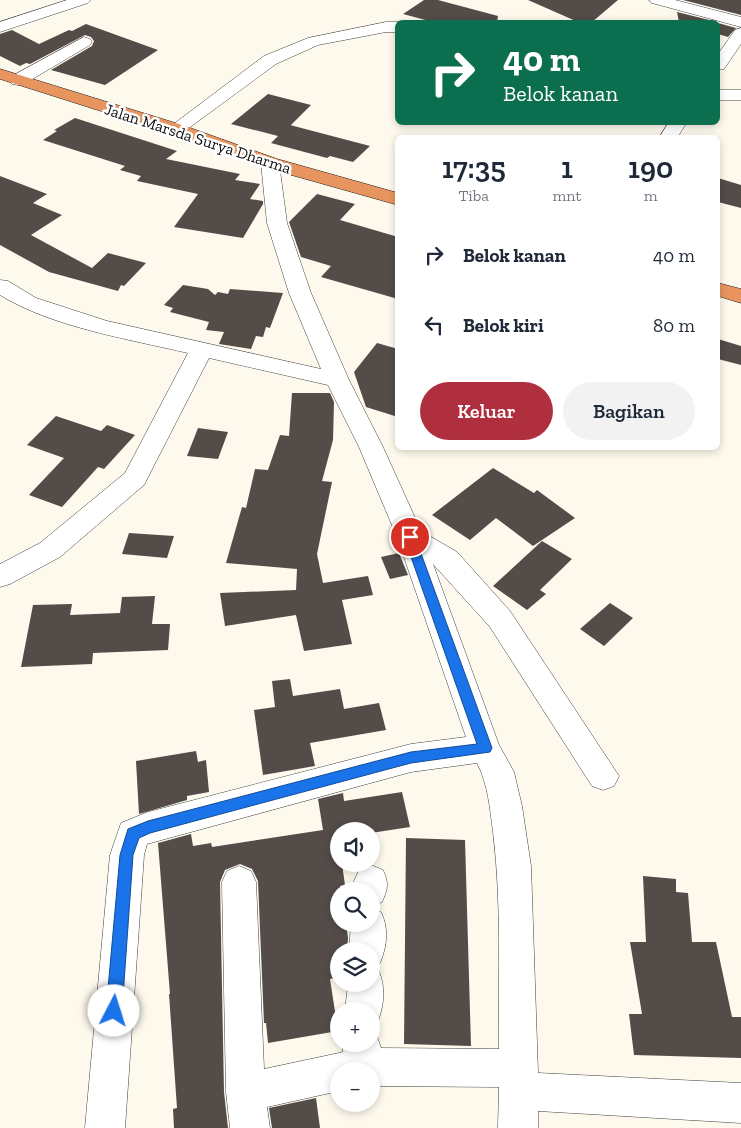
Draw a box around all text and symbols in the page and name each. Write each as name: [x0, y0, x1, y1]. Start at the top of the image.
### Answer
text: 40 m: [503, 38, 580, 80]
icon: right: [420, 40, 485, 105]
text: Belok kanan: [503, 80, 618, 107]
street label: Jalan Marsda Surya Dharma: [102, 99, 294, 178]
text: 17:35: [442, 150, 506, 186]
text: 1: [561, 150, 573, 186]
text: 190: [628, 150, 673, 186]
text: Tiba: [458, 186, 489, 205]
text: mnt: [552, 186, 581, 205]
text: m: [644, 186, 658, 205]
icon: right: [420, 241, 448, 269]
text: Belok kanan: [463, 244, 566, 267]
text: 40 m: [653, 244, 695, 267]
icon: left: [420, 311, 448, 339]
text: Belok kiri: [463, 314, 544, 337]
text: 80 m: [653, 314, 695, 337]
button: Keluar: [420, 382, 553, 440]
button: Bagikan: [563, 382, 695, 440]
pin: [389, 516, 431, 558]
icon: arrive: [396, 523, 424, 551]
map controls: [330, 822, 380, 1112]
button: sound: [330, 822, 380, 872]
button: search: [330, 882, 380, 932]
button: layers: [330, 942, 380, 992]
position arrow: [87, 984, 139, 1036]
button: +: [330, 1002, 380, 1052]
button: −: [330, 1062, 380, 1112]

